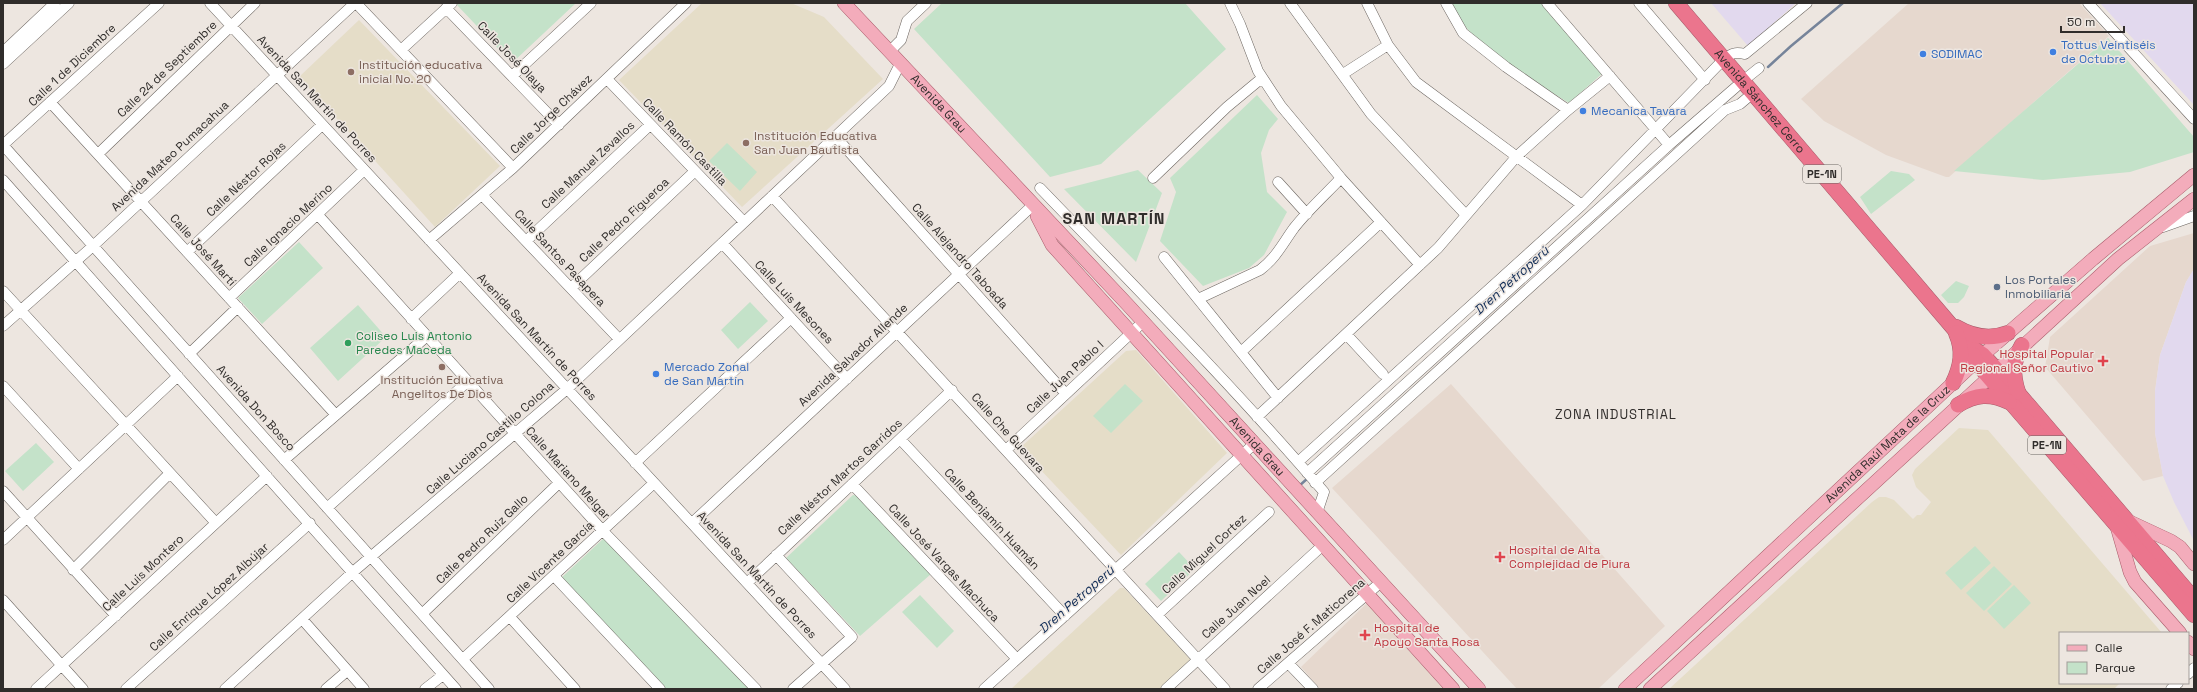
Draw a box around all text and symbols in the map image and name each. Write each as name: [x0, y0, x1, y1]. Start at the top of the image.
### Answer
scale bar: [2061, 8, 2124, 34]
text: 50 m: [2067, 14, 2095, 30]
street label: Calle 24 de Septiembre: [114, 17, 220, 121]
street label: Calle José Olaya: [474, 18, 550, 96]
street label: Calle 1 de Diciembre: [25, 20, 119, 110]
street label: Avenida San Martín de Porres: [254, 32, 380, 166]
place label: Tottus Veintiséis de Octubre: [2061, 37, 2156, 67]
street label: Avenida Sánchez Cerro: [1711, 46, 1809, 157]
place label: SODIMAC: [1931, 46, 1983, 62]
marker: Tottus Veintiséis de Octubre: [2048, 47, 2058, 57]
marker: SODIMAC: [1918, 49, 1928, 59]
place label: Institución educativa inicial No. 20: [359, 57, 482, 87]
marker: Institución educativa inicial No. 20: [346, 67, 356, 77]
street label: Calle Jorge Chávez: [507, 71, 595, 157]
street label: Avenida Grau: [907, 71, 970, 136]
street label: Calle Ramón Castilla: [639, 95, 731, 189]
street label: Avenida Mateo Pumacahua: [108, 97, 232, 215]
place label: Mecanica Tavara: [1591, 103, 1687, 119]
marker: Mecanica Tavara: [1578, 106, 1588, 116]
street label: Calle Manuel Zevallos: [538, 118, 638, 212]
place label: Institución Educativa San Juan Bautista: [754, 128, 877, 158]
street label: Calle Néstor Rojas: [203, 138, 289, 220]
marker: Institución Educativa San Juan Bautista: [741, 138, 751, 148]
road number: PE-1N: [1803, 165, 1841, 183]
street label: Calle Pedro Figueroa: [576, 174, 673, 266]
street label: Calle Ignacio Merino: [240, 180, 336, 270]
street label: Calle Alejandro Taboada: [908, 200, 1012, 312]
street label: Calle Santos Pasapera: [511, 206, 609, 310]
district label: SAN MARTÍN: [1062, 208, 1166, 229]
street label: Calle José Martí: [166, 211, 240, 289]
water label: Dren Petroperú: [1470, 242, 1553, 318]
street label: Calle Luis Mesones: [751, 257, 837, 347]
street label: Avenida San Martín de Porres: [474, 270, 600, 404]
place label: Los Portales Inmobiliaria: [2005, 272, 2076, 302]
marker: Los Portales Inmobiliaria: [1992, 282, 2002, 292]
street label: Avenida Salvador Allende: [795, 300, 911, 410]
place label: Coliseo Luis Antonio Paredes Maceda: [356, 328, 472, 358]
street label: Calle Juan Pablo I: [1023, 337, 1107, 417]
marker: Coliseo Luis Antonio Paredes Maceda: [343, 338, 353, 348]
place label: Hospital Popular Regional Señor Cautivo: [1960, 346, 2094, 376]
marker: Hospital Popular Regional Señor Cautivo: [2097, 355, 2109, 367]
place label: Mercado Zonal de San Martín: [664, 359, 749, 389]
street label: Avenida Don Bosco: [213, 361, 299, 455]
marker: Institución Educativa Angelitos De Dios: [437, 362, 447, 372]
marker: Mercado Zonal de San Martín: [651, 369, 661, 379]
place label: Institución Educativa Angelitos De Dios: [381, 372, 504, 402]
street label: Calle Luciano Castillo Colona: [423, 378, 557, 498]
street label: Avenida Raúl Mata de la Cruz: [1821, 382, 1954, 506]
street label: Calle Che Guevara: [968, 390, 1048, 476]
district label: ZONA INDUSTRIAL: [1555, 406, 1677, 423]
street label: Avenida Grau: [1226, 413, 1288, 479]
street label: Calle Néstor Martos Garridos: [774, 415, 906, 539]
street label: Calle Mariano Melgar: [522, 423, 614, 523]
road number: PE-1N: [2028, 436, 2066, 454]
street label: Calle Benjamín Huamán: [941, 465, 1043, 573]
street label: Calle Pedro Ruiz Gallo: [432, 491, 532, 587]
street label: Calle José Vargas Machuca: [885, 500, 1003, 626]
street label: Avenida San Martín de Porres: [694, 508, 820, 642]
street label: Calle Miguel Cortez: [1158, 511, 1250, 597]
street label: Calle Vicente García: [503, 517, 597, 607]
street label: Calle Luis Montero: [99, 531, 187, 615]
street label: Calle Enrique López Albújar: [146, 539, 272, 655]
place label: Hospital de Alta Complejidad de Piura: [1509, 542, 1630, 572]
marker: Hospital de Alta Complejidad de Piura: [1494, 551, 1506, 563]
water label: Dren Petroperú: [1035, 561, 1119, 637]
street label: Calle Juan Noel: [1198, 572, 1274, 642]
street label: Calle José F. Maticorena: [1254, 575, 1369, 677]
place label: Hospital de Apoyo Santa Rosa: [1374, 620, 1480, 650]
marker: Hospital de Apoyo Santa Rosa: [1359, 629, 1371, 641]
legend: [2059, 632, 2189, 684]
text: Calle: [2095, 640, 2123, 656]
text: Parque: [2095, 660, 2135, 676]

